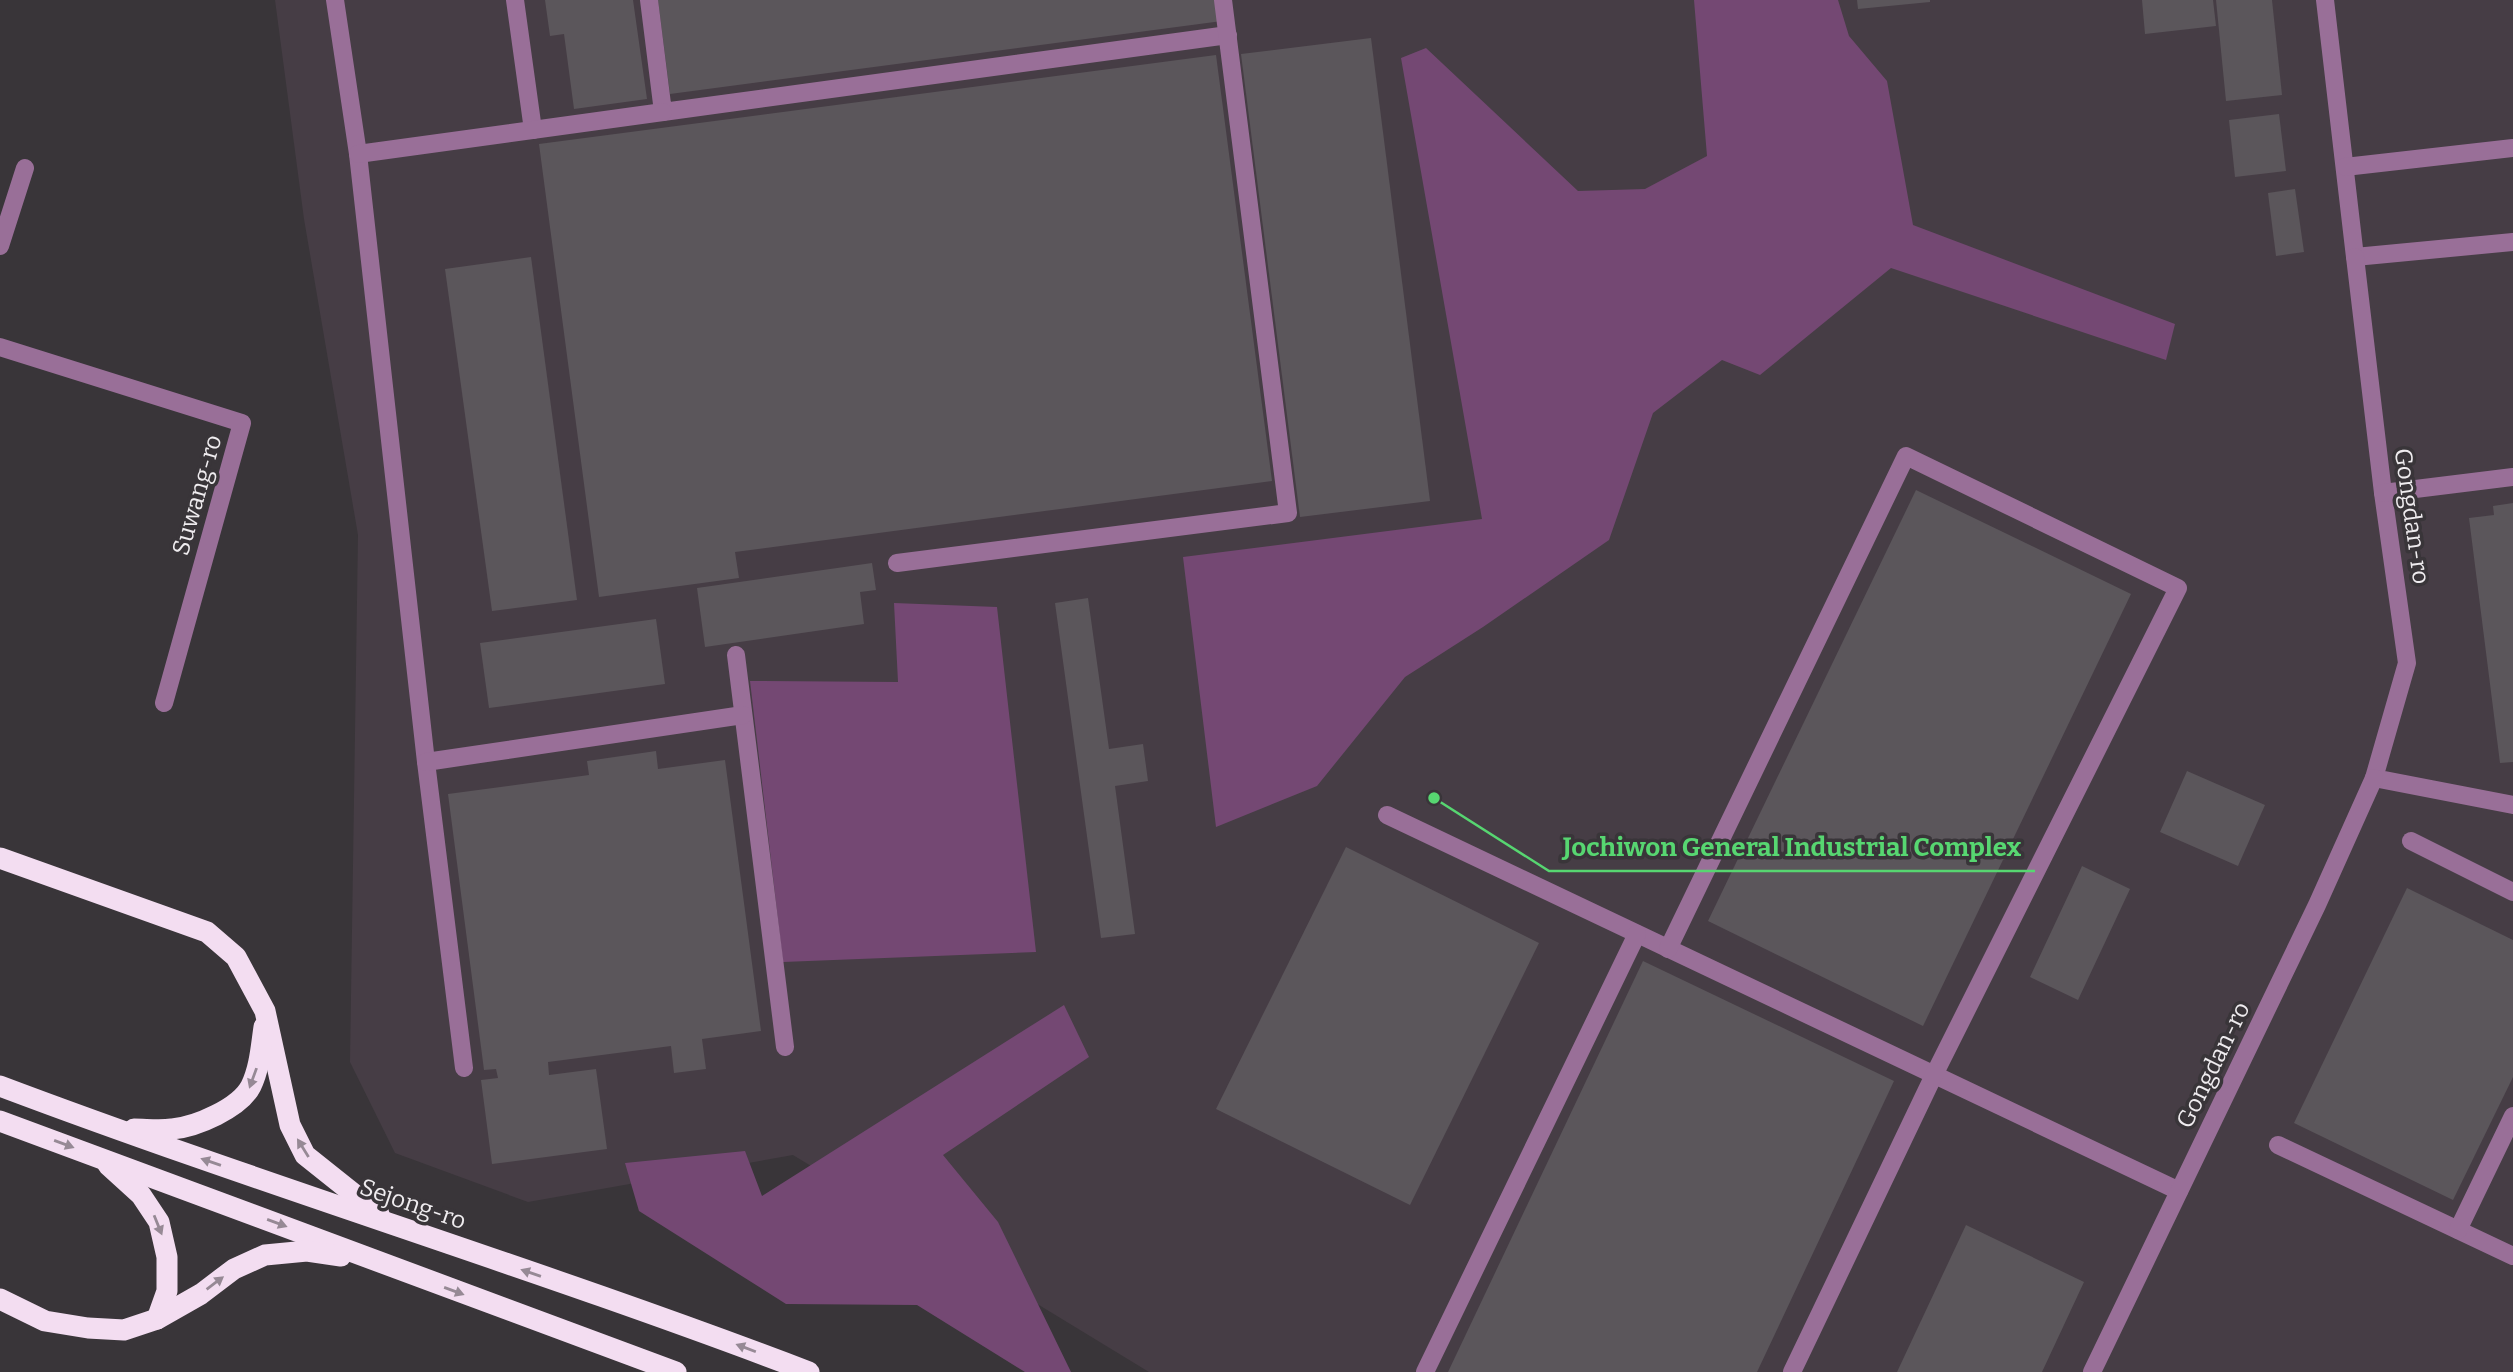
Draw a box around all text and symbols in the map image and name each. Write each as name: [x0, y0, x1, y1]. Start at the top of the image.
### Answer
street label: Suwang-ro: [166, 432, 228, 558]
street label: Gongdan-ro: [2389, 446, 2435, 586]
callout: Jochiwon General Industrial Complex: [1549, 824, 2035, 871]
text: Jochiwon General Industrial Complex: [1561, 832, 2021, 863]
street label: Gongdan-ro: [2170, 997, 2256, 1133]
one-way arrow: [247, 1067, 258, 1088]
one-way arrow: [54, 1139, 75, 1150]
one-way arrow: [297, 1139, 310, 1158]
one-way arrow: [200, 1156, 221, 1167]
street label: Sejong-ro: [356, 1173, 470, 1235]
one-way arrow: [152, 1214, 163, 1235]
one-way arrow: [267, 1218, 288, 1229]
one-way arrow: [520, 1267, 541, 1278]
one-way arrow: [206, 1276, 225, 1290]
one-way arrow: [444, 1286, 465, 1297]
one-way arrow: [735, 1342, 756, 1353]

